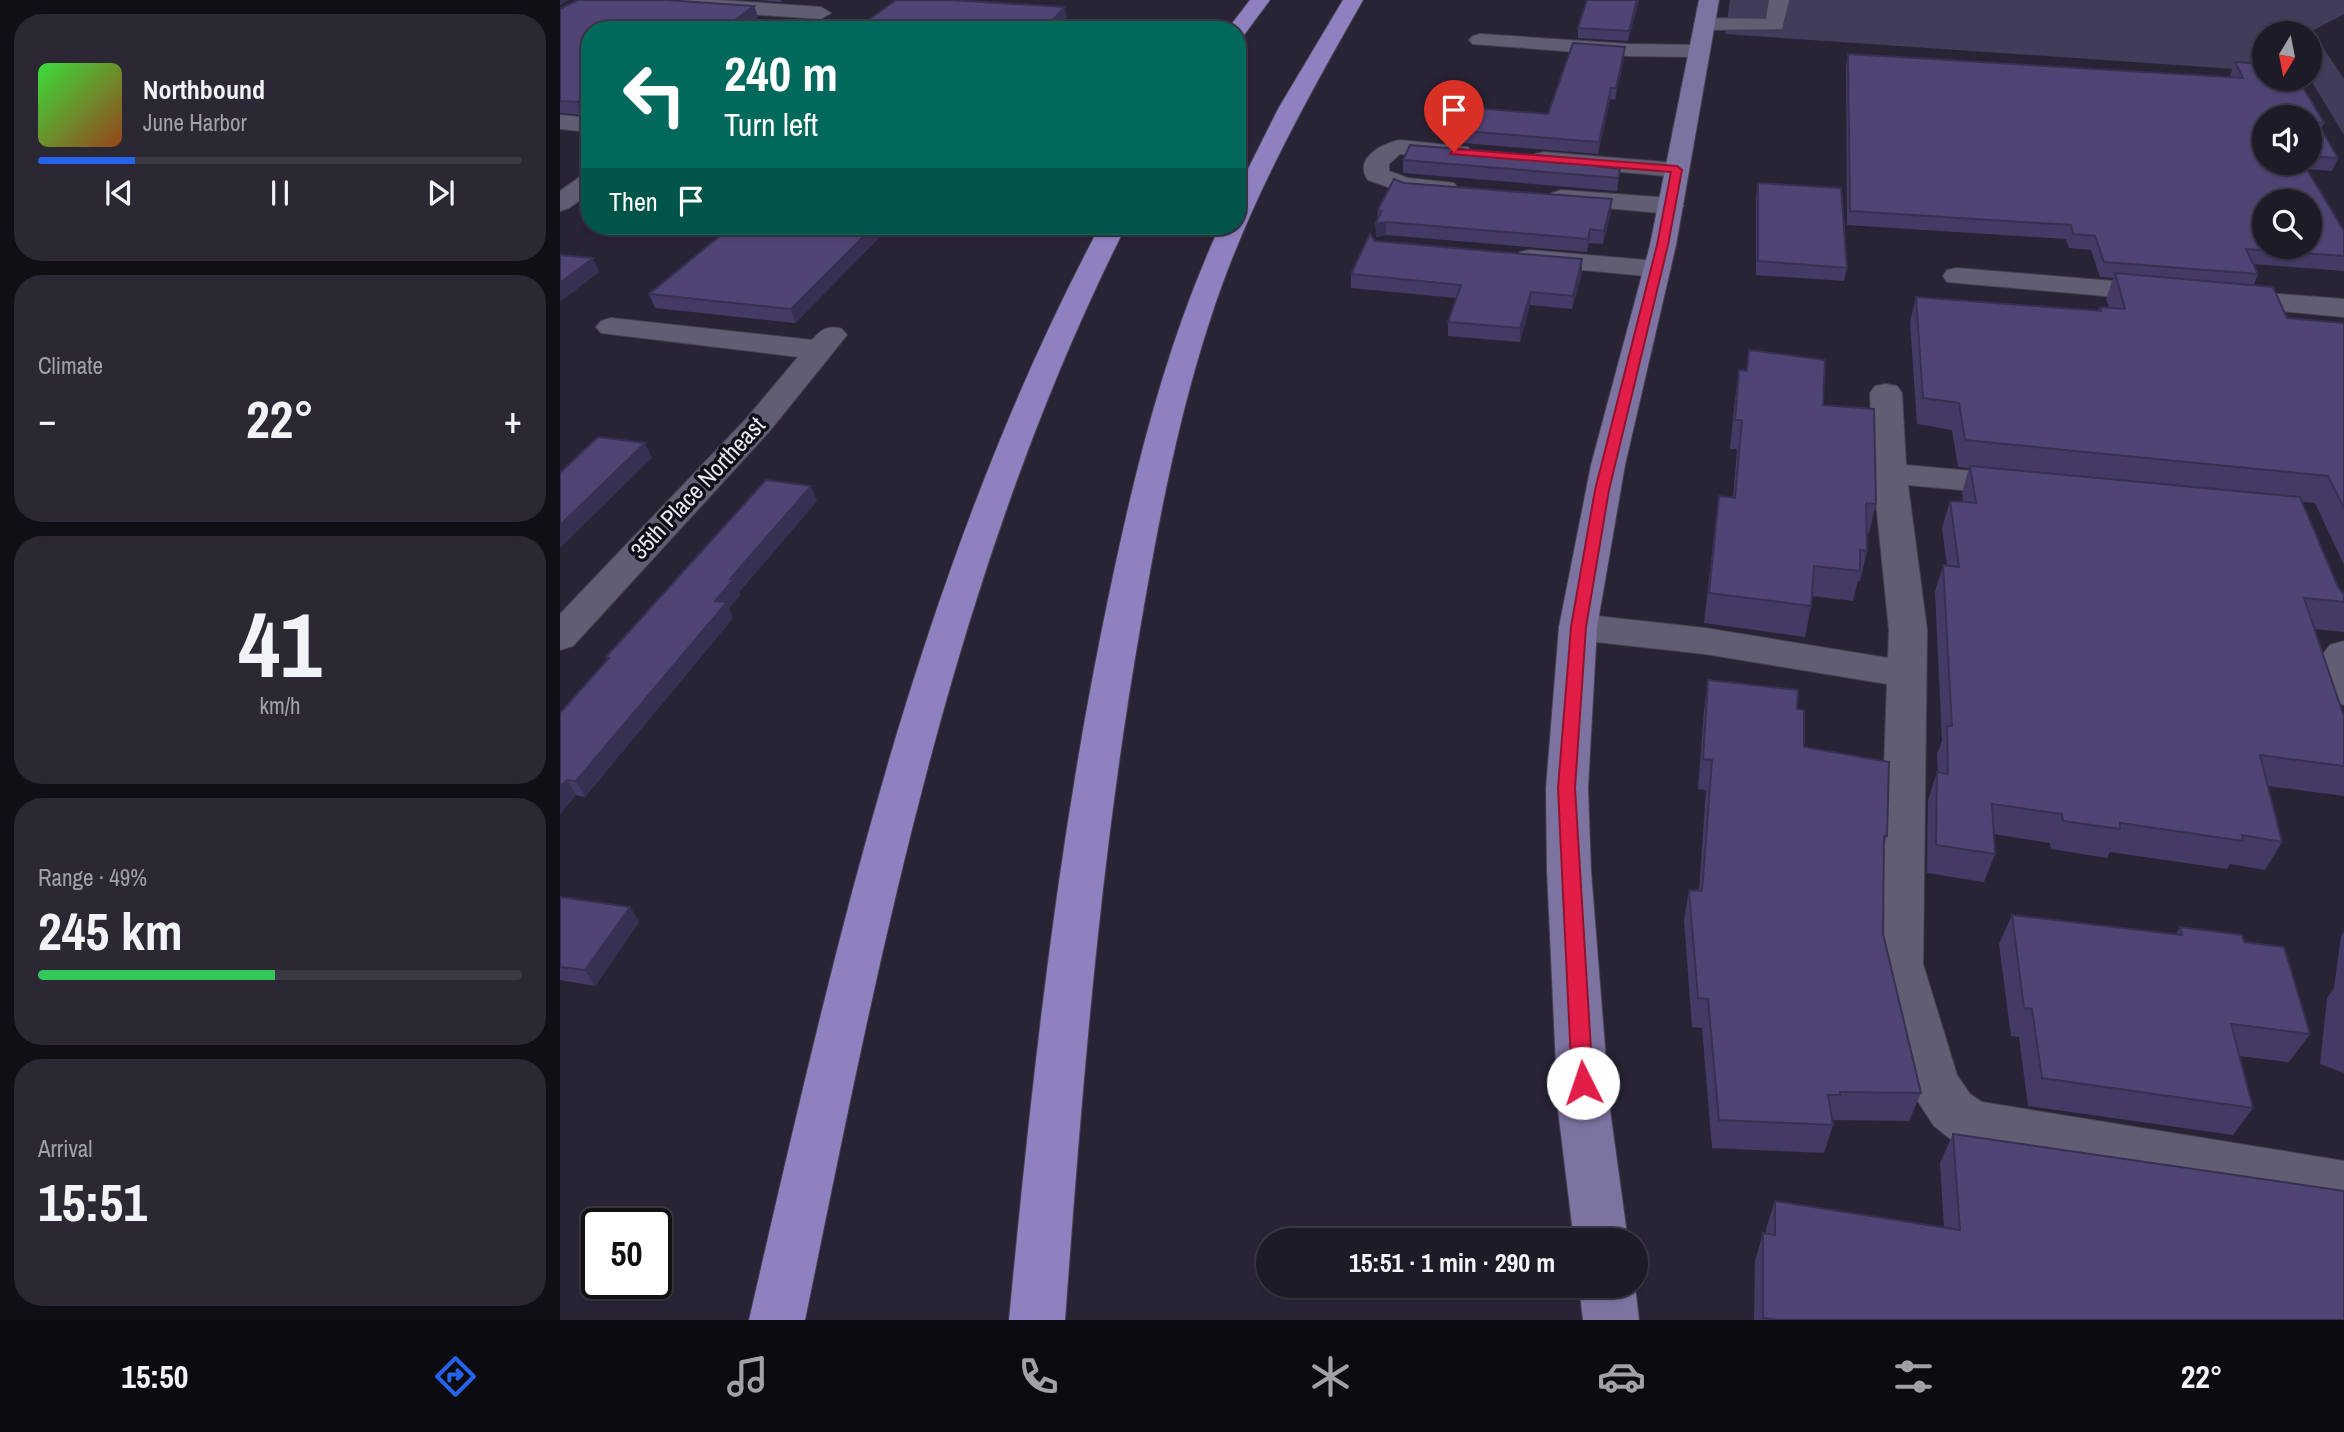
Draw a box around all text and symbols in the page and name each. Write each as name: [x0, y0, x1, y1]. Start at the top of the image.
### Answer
north arrow: [2252, 21, 2322, 91]
map controls: [2252, 21, 2322, 259]
text: 240 m: [724, 40, 838, 106]
icon: left: [609, 49, 700, 140]
text: Northbound: [143, 72, 265, 107]
pin: [1424, 80, 1484, 152]
icon: arrive: [1435, 91, 1473, 129]
text: Turn left: [724, 103, 818, 146]
button: sound: [2252, 105, 2322, 175]
text: June Harbor: [143, 107, 247, 138]
icon: previous: [100, 174, 138, 212]
icon: pause: [261, 174, 299, 212]
icon: next: [422, 174, 460, 212]
icon: arrive: [672, 182, 710, 220]
text: Then: [609, 184, 658, 219]
button: search: [2252, 189, 2322, 259]
text: Climate: [38, 350, 103, 381]
text: 22°: [246, 384, 314, 454]
text: −: [38, 394, 56, 445]
text: +: [504, 394, 522, 445]
street label: 35th Place Northeast: [623, 409, 772, 565]
text: 41: [239, 583, 322, 705]
text: km/h: [260, 690, 300, 721]
text: Range · 49%: [38, 862, 147, 893]
text: 245 km: [38, 896, 183, 966]
position arrow: [1546, 1046, 1620, 1120]
text: Arrival: [38, 1133, 93, 1164]
text: 15:51: [38, 1167, 147, 1237]
speed limit sign: 50: [581, 1208, 672, 1299]
text: 15:51 · 1 min · 290 m: [1349, 1245, 1555, 1280]
icon: directions: [431, 1352, 480, 1401]
icon: music: [723, 1352, 772, 1401]
icon: phone: [1014, 1352, 1063, 1401]
icon: climate: [1306, 1352, 1355, 1401]
icon: car: [1597, 1352, 1646, 1401]
icon: filters: [1889, 1352, 1938, 1401]
text: 15:50: [121, 1355, 188, 1398]
text: 22°: [2181, 1355, 2223, 1398]

